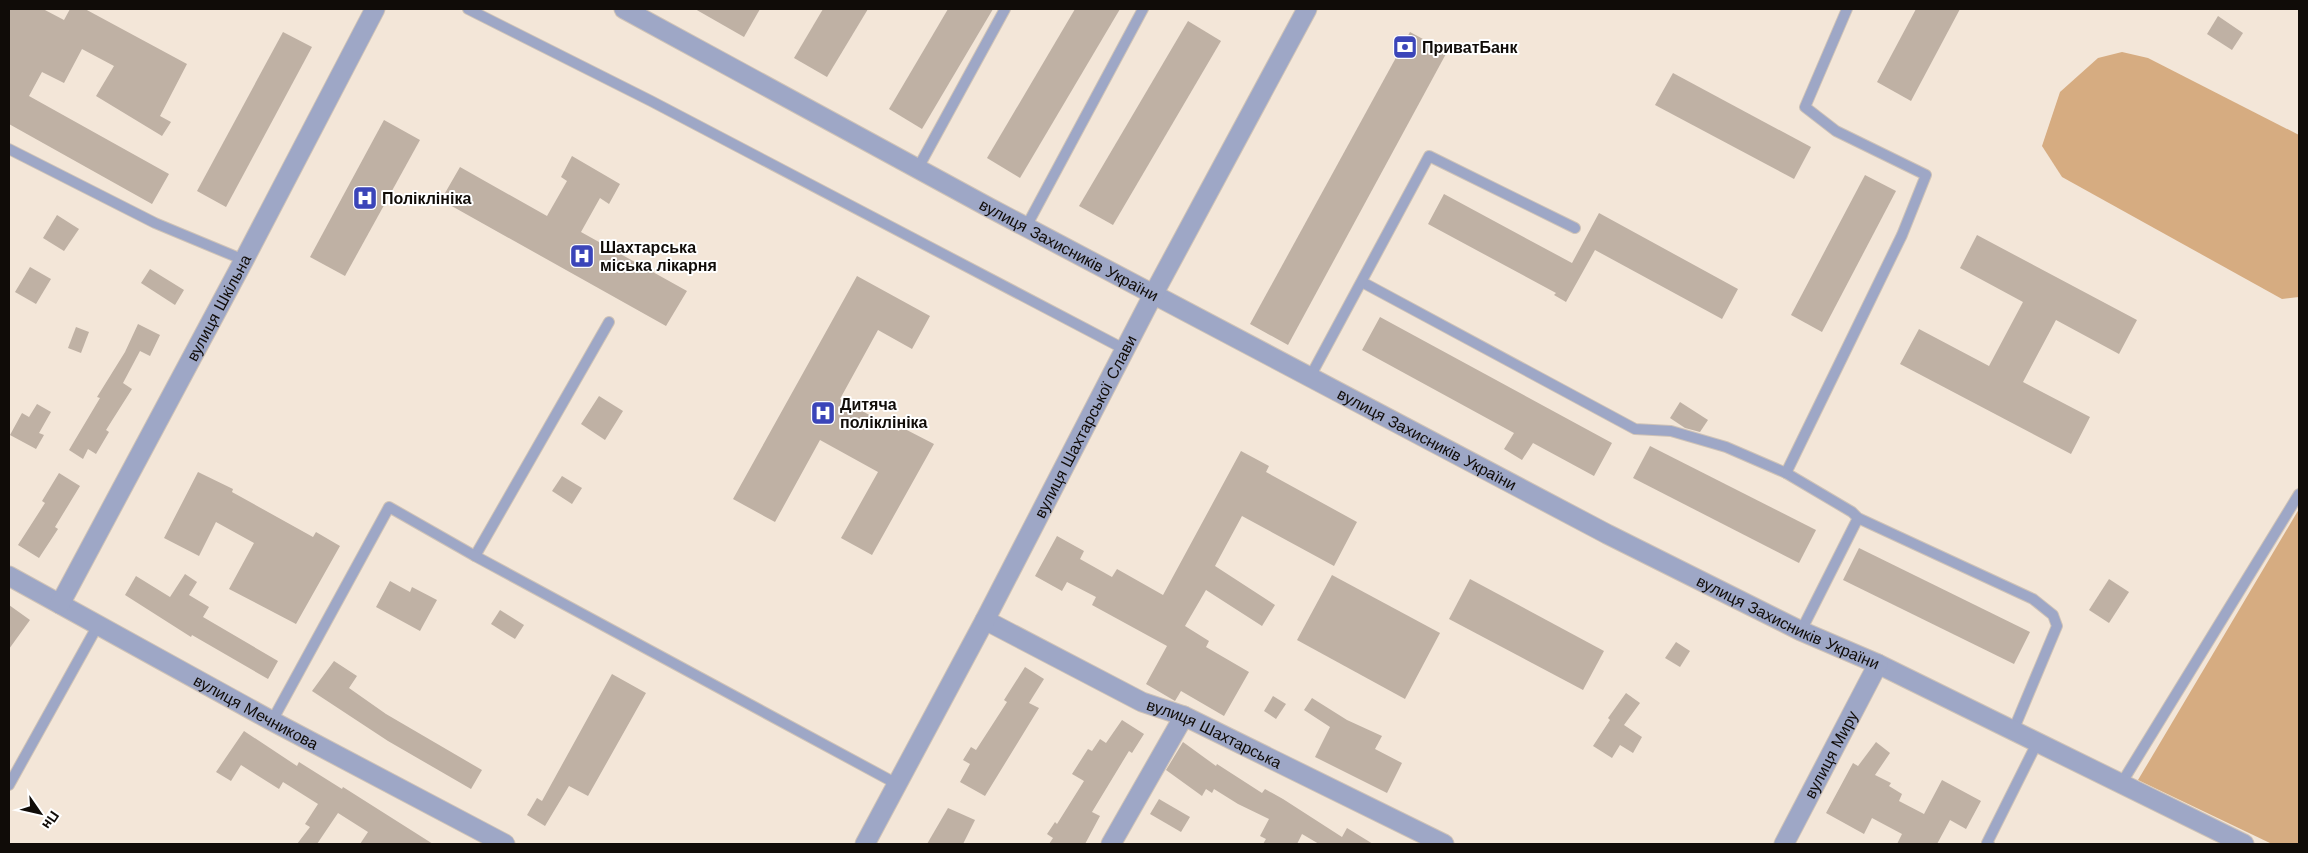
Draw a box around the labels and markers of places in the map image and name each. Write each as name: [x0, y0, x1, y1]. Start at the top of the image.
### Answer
bank icon: ПриватБанк: [1392, 34, 1418, 60]
place label: ПриватБанк: [1422, 38, 1519, 57]
hospital icon: Поліклініка: [352, 185, 378, 211]
place label: Поліклініка: [382, 189, 471, 208]
place label: Шахтарська міська лікарня: [600, 238, 717, 275]
hospital icon: Шахтарська міська лікарня: [569, 243, 595, 269]
place label: Дитяча поліклініка: [840, 395, 928, 432]
hospital icon: Дитяча поліклініка: [810, 400, 836, 426]

